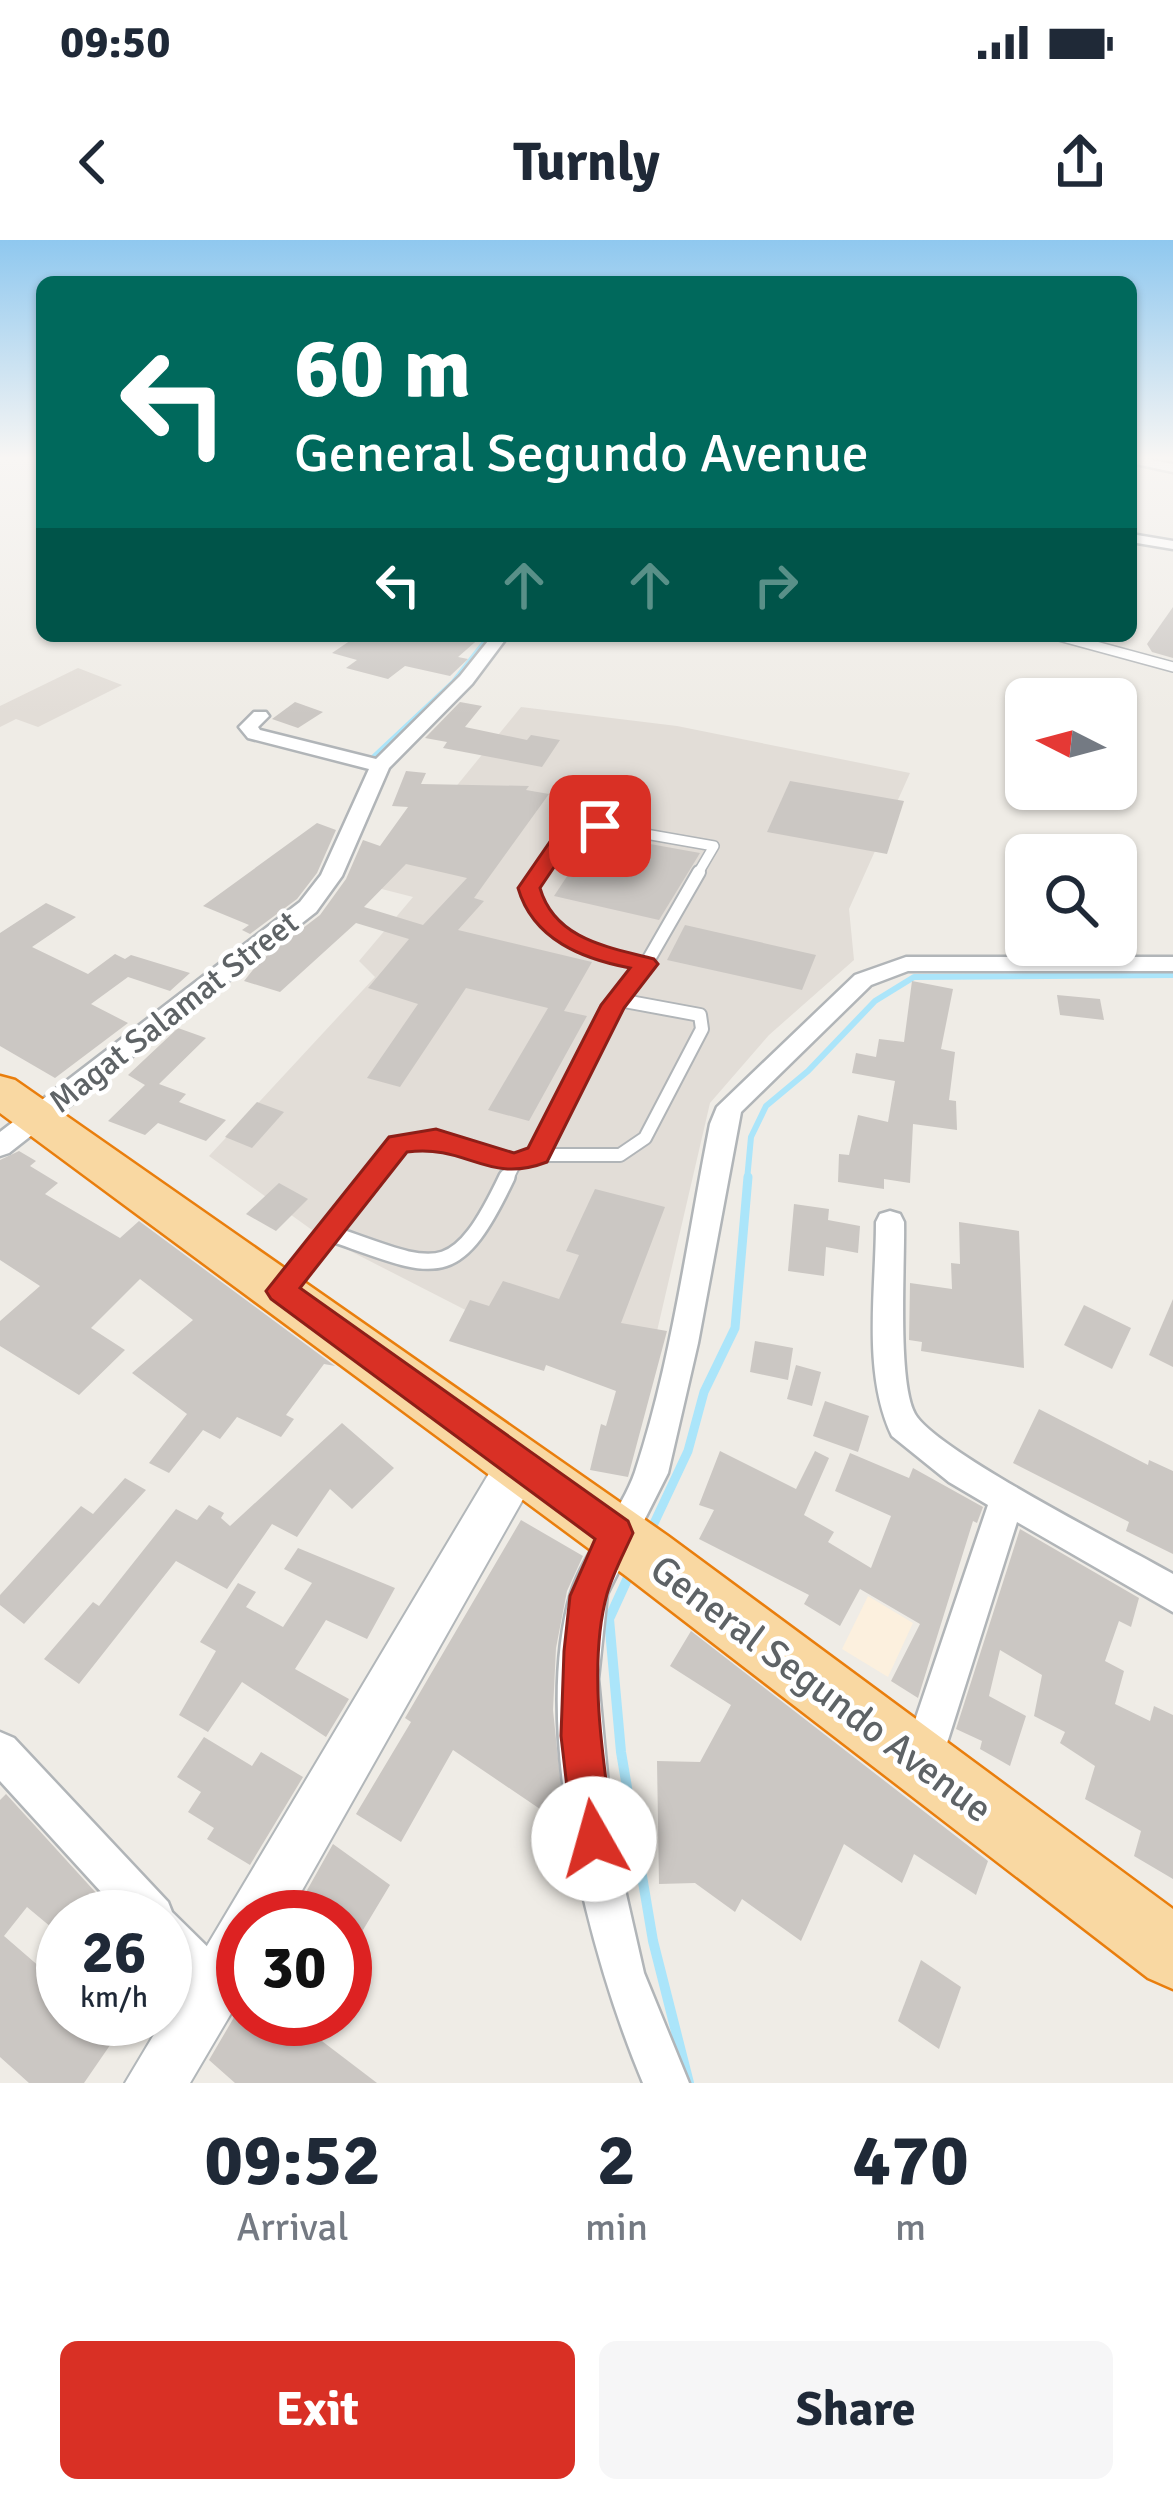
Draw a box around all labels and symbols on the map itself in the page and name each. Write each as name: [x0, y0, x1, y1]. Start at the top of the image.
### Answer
north arrow: [1005, 678, 1137, 810]
pin: [549, 775, 651, 877]
street label: Magat Salamat Street: [41, 902, 307, 1122]
street label: General Segundo Avenue: [641, 1545, 1002, 1833]
position arrow: [531, 1776, 657, 1902]
speed limit sign: 30: [216, 1890, 372, 2046]

